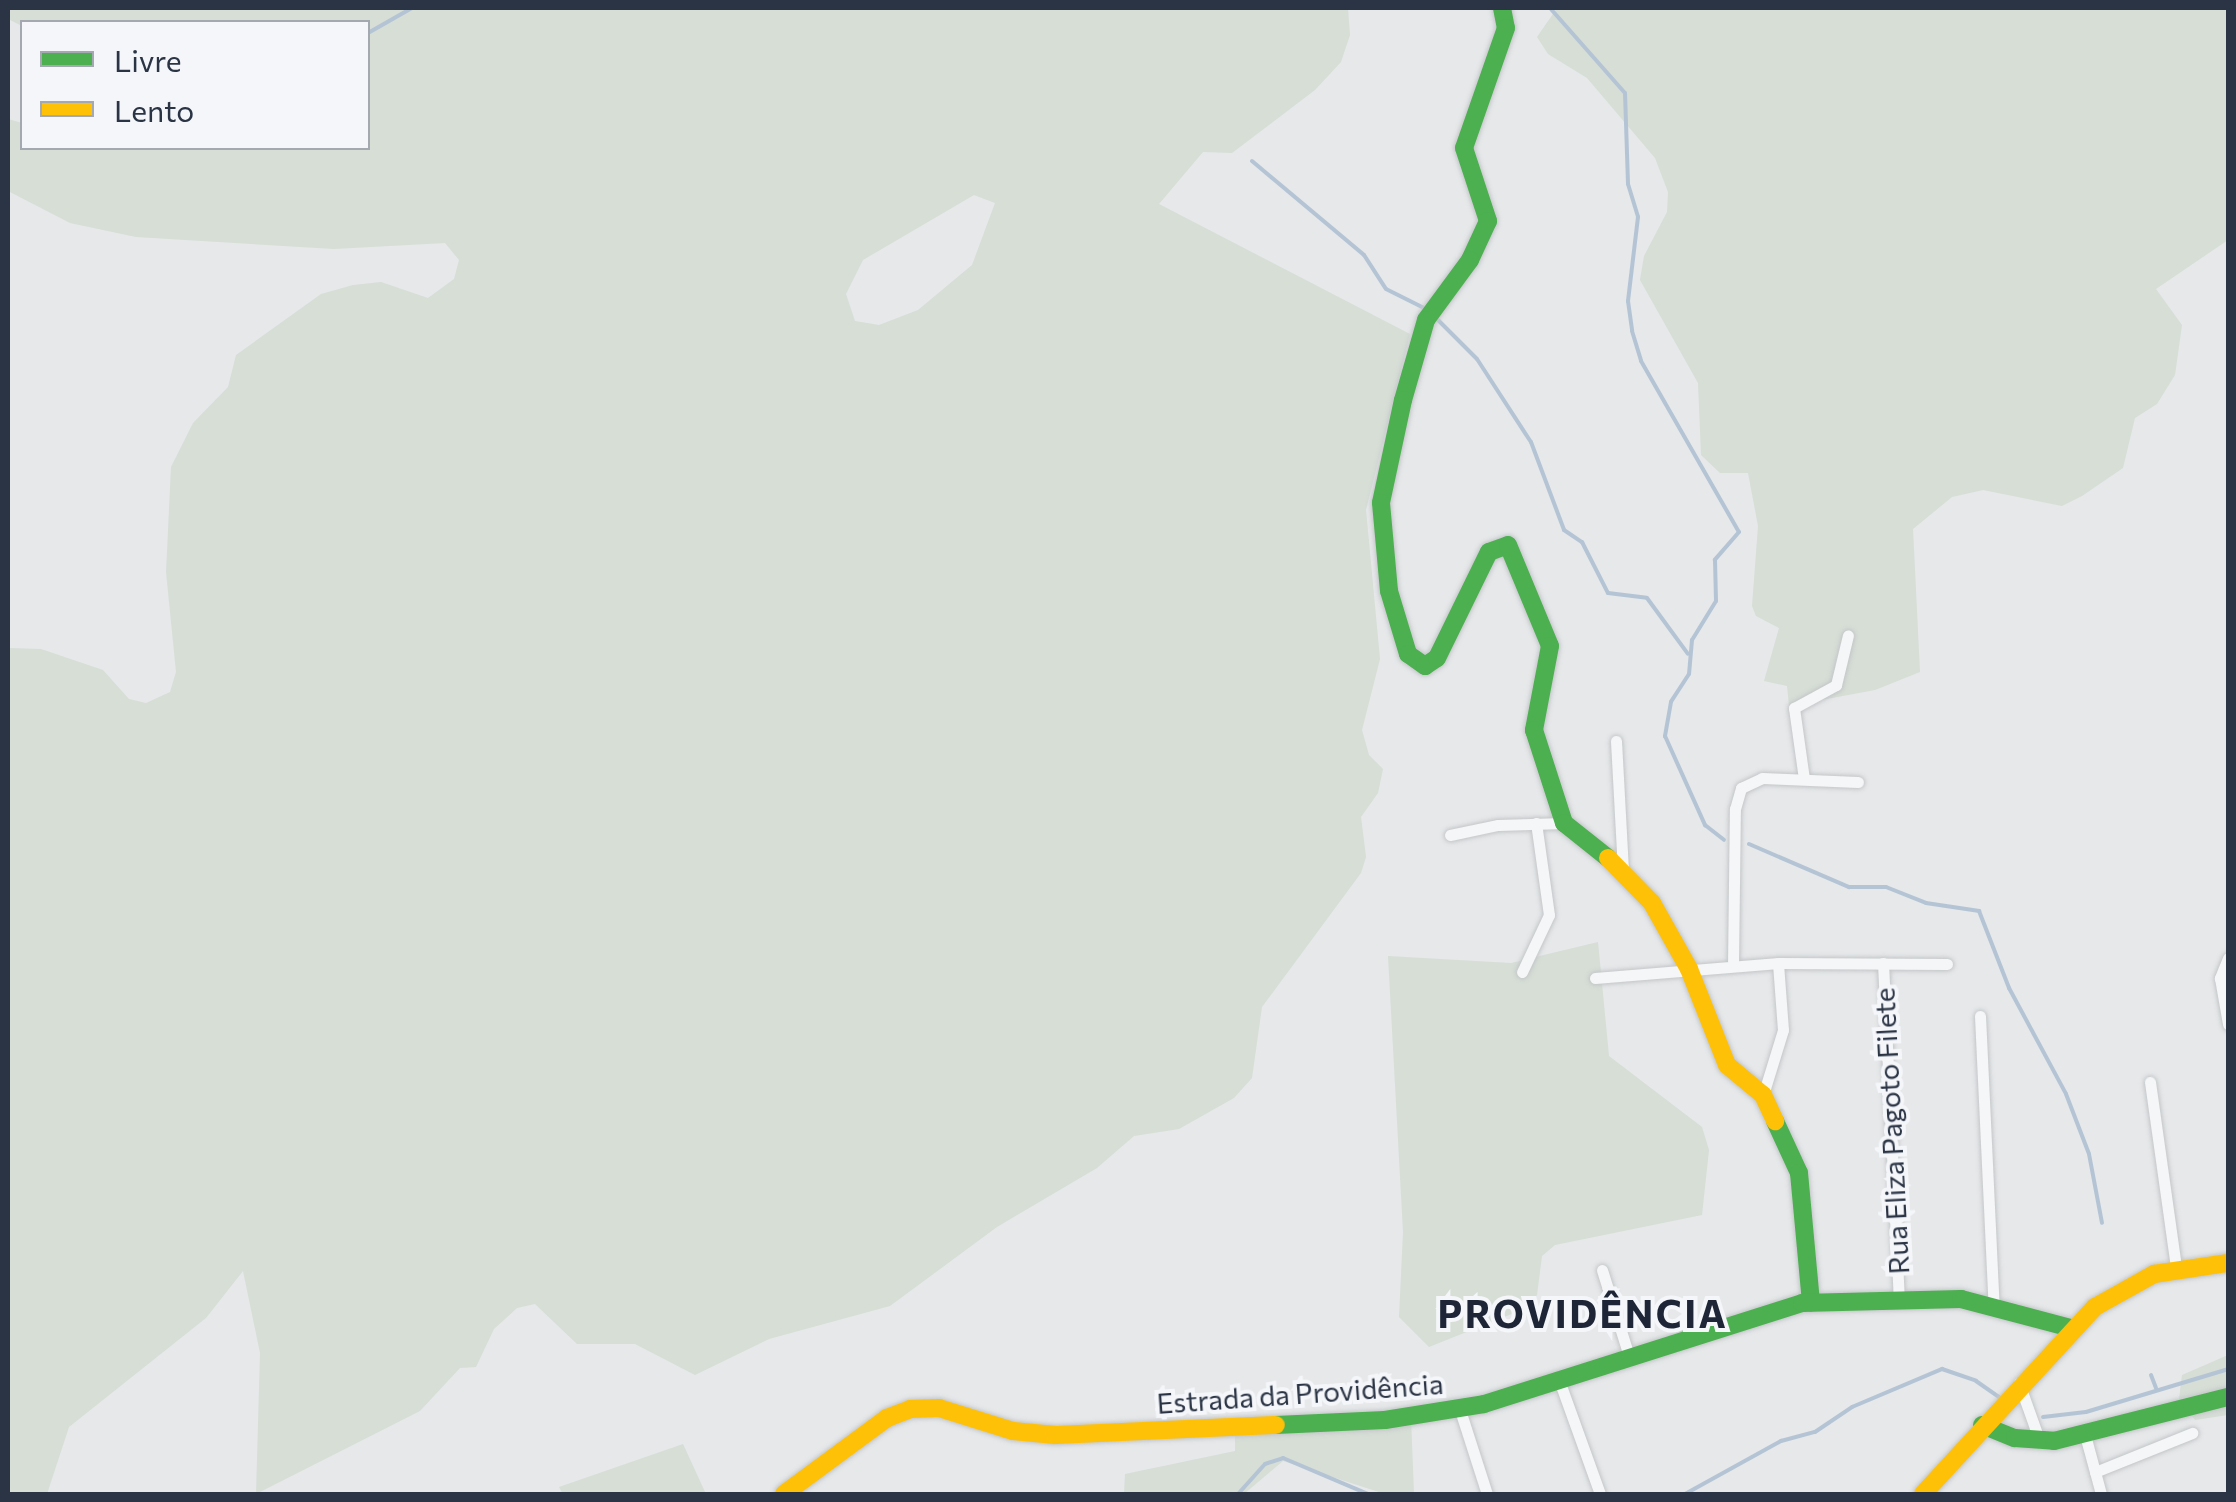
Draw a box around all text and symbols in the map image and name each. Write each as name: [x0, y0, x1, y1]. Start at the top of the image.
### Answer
legend: [20, 20, 370, 150]
text: Livre: [114, 41, 182, 78]
text: Lento: [114, 91, 194, 128]
street label: Rua Eliza Pagoto Filete: [1867, 987, 1915, 1275]
district label: PROVIDÊNCIA: [1438, 1290, 1728, 1336]
street label: Estrada da Providência: [1156, 1366, 1444, 1420]

